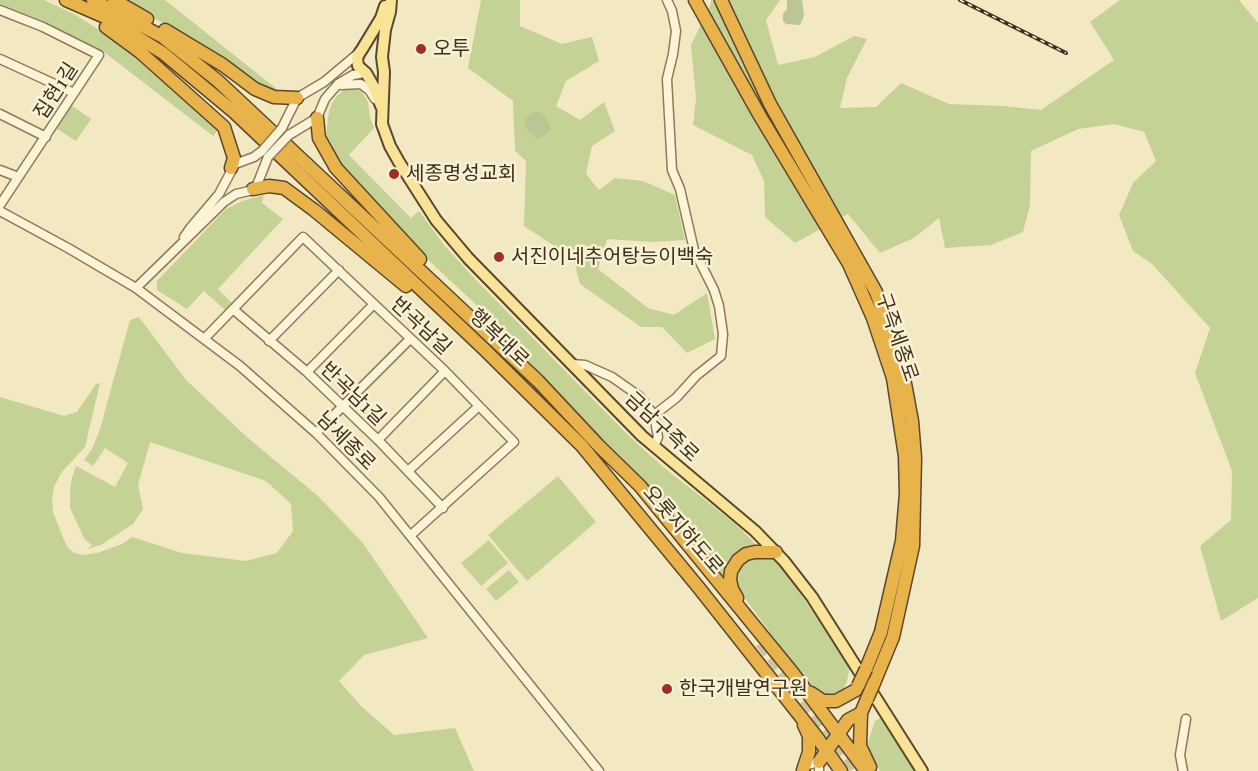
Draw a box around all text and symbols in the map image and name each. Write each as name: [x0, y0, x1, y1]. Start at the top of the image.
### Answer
place label: 오투: [433, 37, 470, 61]
marker: 오투: [414, 42, 428, 56]
street label: 집현1길: [29, 58, 83, 124]
place label: 세종명성교회: [406, 162, 516, 186]
marker: 세종명성교회: [387, 167, 401, 181]
place label: 서진이네추어탕능이백숙: [511, 245, 713, 269]
marker: 서진이네추어탕능이백숙: [492, 250, 506, 264]
street label: 구즉세종로: [871, 290, 923, 384]
street label: 반곡남길: [386, 292, 456, 360]
street label: 행복대로: [464, 304, 534, 372]
street label: 반곡남1길: [316, 357, 390, 431]
street label: 금남구즉로: [620, 387, 704, 467]
street label: 남세종로: [311, 406, 381, 476]
street label: 오롯지하도로: [638, 480, 728, 580]
place label: 한국개발연구원: [679, 677, 808, 701]
marker: 한국개발연구원: [660, 682, 674, 696]

